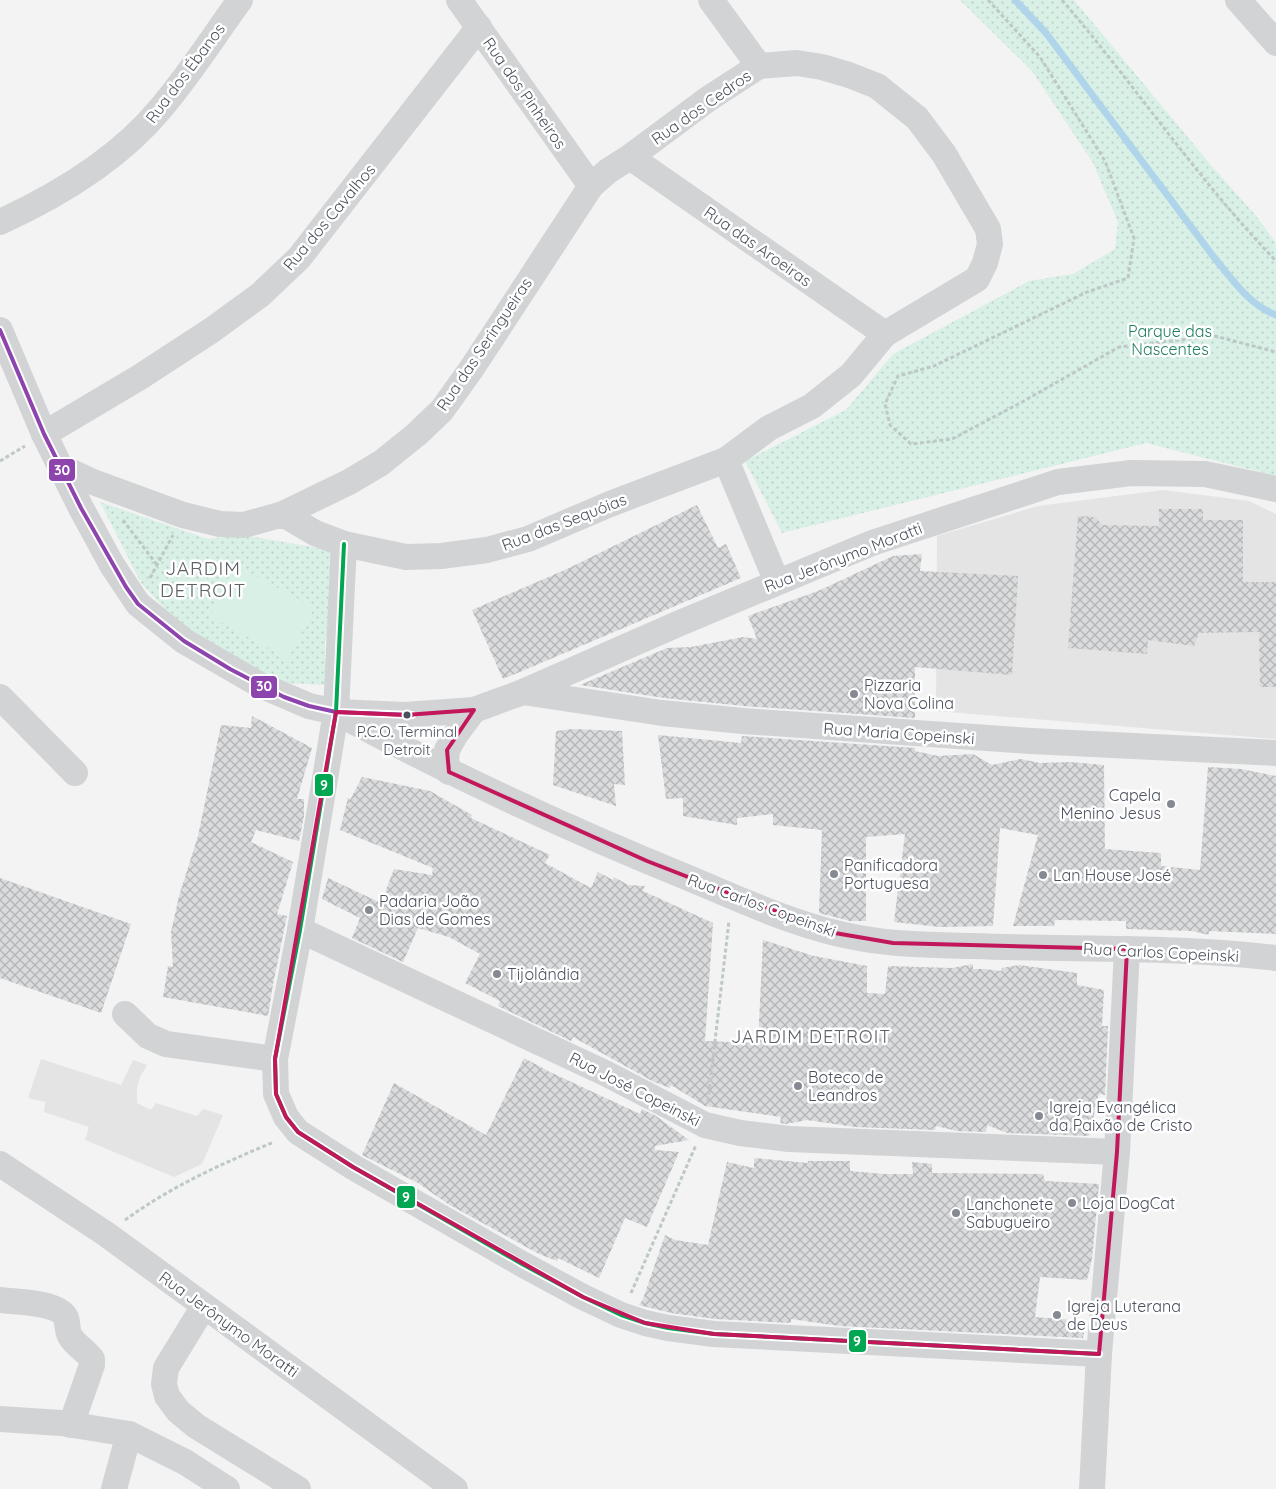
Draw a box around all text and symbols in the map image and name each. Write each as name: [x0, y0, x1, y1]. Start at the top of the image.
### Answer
street label: Rua dos Ébanos: [141, 19, 229, 127]
street label: Rua dos Pinheiros: [479, 33, 571, 153]
street label: Rua dos Cedros: [647, 65, 755, 149]
street label: Rua dos Cavalhos: [279, 160, 379, 274]
street label: Rua das Aroeiras: [700, 202, 816, 290]
street label: Rua das Seringueiras: [432, 274, 536, 414]
park label: Parque das Nascentes: [1128, 321, 1212, 359]
line badge: 30: [48, 458, 76, 482]
text: 30: [54, 461, 70, 479]
street label: Rua das Sequóias: [499, 489, 629, 555]
street label: Rua Jerônymo Moratti: [761, 518, 925, 596]
district label: JARDIM DETROIT: [160, 556, 246, 602]
line badge: 30: [250, 675, 278, 699]
place label: Pizzaria Nova Colina: [864, 675, 954, 713]
text: 30: [256, 677, 272, 695]
marker: Pizzaria Nova Colina: [848, 688, 860, 700]
marker: P.C.O. Terminal Detroit: [402, 710, 412, 720]
street label: Rua Maria Copeinski: [823, 718, 975, 748]
place label: P.C.O. Terminal Detroit: [357, 722, 457, 759]
line badge: 9: [314, 773, 334, 797]
text: 9: [320, 776, 328, 794]
place label: Capela Menino Jesus: [1060, 785, 1161, 823]
marker: Capela Menino Jesus: [1165, 798, 1177, 810]
place label: Panificadora Portuguesa: [844, 855, 938, 893]
place label: Lan House José: [1053, 865, 1171, 885]
marker: Panificadora Portuguesa: [828, 868, 840, 880]
street label: Rua Carlos Copeinski: [685, 869, 839, 941]
marker: Lan House José: [1037, 869, 1049, 881]
place label: Padaria João Dias de Gomes: [379, 891, 491, 929]
marker: Padaria João Dias de Gomes: [363, 904, 375, 916]
street label: Rua Carlos Copeinski: [1083, 938, 1239, 966]
place label: Tijolândia: [507, 964, 580, 984]
marker: Tijolândia: [491, 968, 503, 980]
district label: JARDIM DETROIT: [731, 1025, 891, 1048]
street label: Rua José Copeinski: [566, 1047, 704, 1131]
place label: Boteco de Leandros: [808, 1067, 884, 1105]
marker: Boteco de Leandros: [792, 1080, 804, 1092]
place label: Igreja Evangélica da Paixão de Cristo: [1049, 1097, 1192, 1135]
marker: Igreja Evangélica da Paixão de Cristo: [1033, 1110, 1045, 1122]
line badge: 9: [396, 1185, 416, 1209]
text: 9: [402, 1188, 410, 1206]
place label: Loja DogCat: [1082, 1193, 1175, 1213]
place label: Lanchonete Sabugueiro: [966, 1194, 1053, 1232]
marker: Loja DogCat: [1066, 1197, 1078, 1209]
marker: Lanchonete Sabugueiro: [950, 1207, 962, 1219]
street label: Rua Jerônymo Moratti: [155, 1267, 303, 1381]
place label: Igreja Luterana de Deus: [1067, 1296, 1181, 1334]
marker: Igreja Luterana de Deus: [1051, 1309, 1063, 1321]
line badge: 9: [848, 1329, 867, 1353]
text: 9: [853, 1332, 861, 1350]

